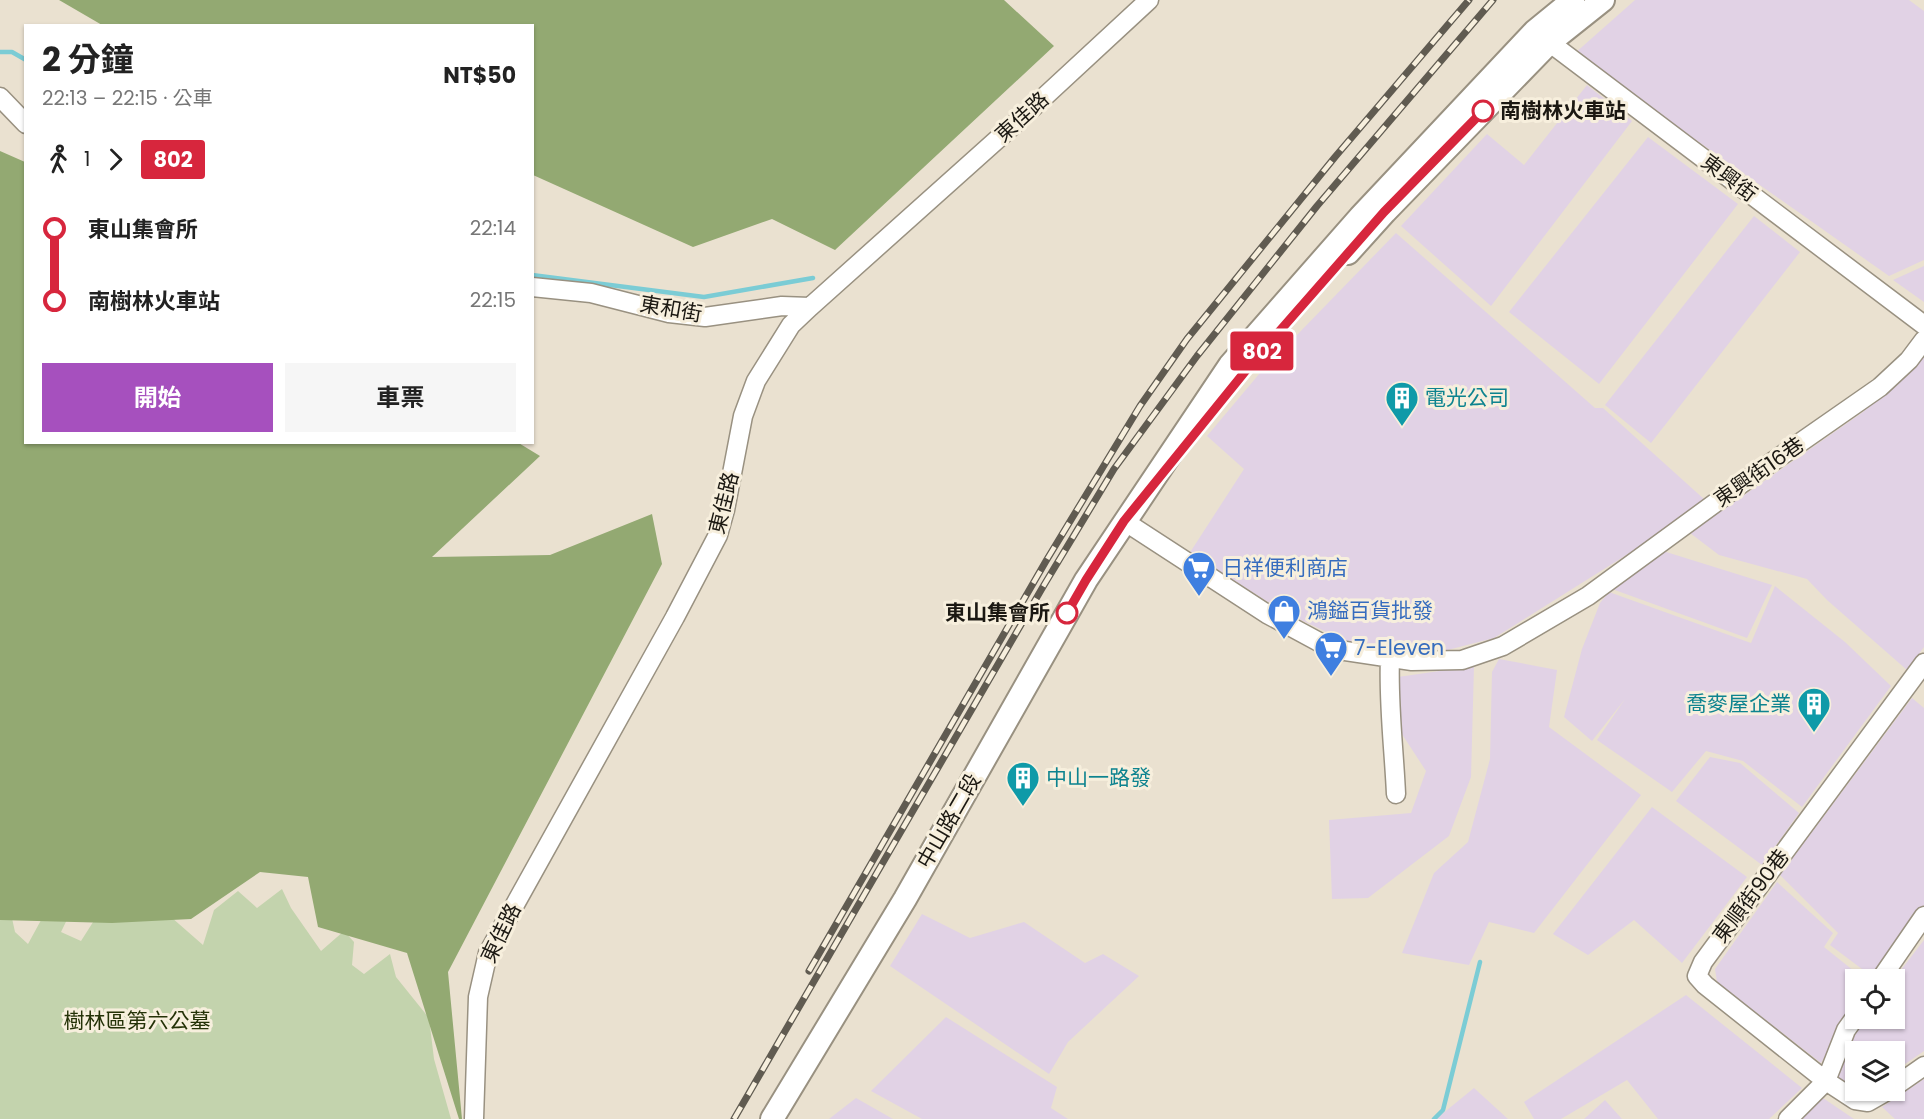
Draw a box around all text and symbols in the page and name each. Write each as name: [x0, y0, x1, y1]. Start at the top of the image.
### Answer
text: 2 分鐘: [42, 36, 134, 83]
text: NT$50: [443, 60, 516, 91]
text: 22:13 – 22:15 · 公車: [42, 84, 213, 112]
street label: 東佳路: [989, 85, 1055, 148]
place label: 南樹林火車站: [1500, 96, 1626, 125]
marker: 南樹林火車站: [1472, 100, 1494, 122]
icon: walk: [42, 143, 75, 176]
icon: forward: [99, 143, 132, 176]
text: 1: [84, 145, 90, 173]
text: 802: [153, 145, 193, 174]
street label: 東興街: [1695, 147, 1763, 208]
text: 東山集會所: [88, 214, 198, 245]
text: 22:14: [470, 214, 516, 242]
text: 南樹林火車站: [88, 286, 220, 317]
text: 22:15: [470, 286, 516, 314]
street label: 東和街: [638, 289, 705, 328]
line badge: 802: [1228, 332, 1296, 370]
text: 802: [1242, 337, 1282, 366]
button: 開始: [42, 363, 273, 432]
button: 車票: [285, 363, 516, 432]
building icon: 電光公司: [1384, 380, 1420, 427]
place label: 電光公司: [1425, 383, 1509, 412]
street label: 東興街16巷: [1708, 430, 1810, 513]
street label: 東佳路: [702, 469, 745, 537]
supermarket icon: 日祥便利商店: [1181, 550, 1217, 597]
place label: 日祥便利商店: [1222, 553, 1348, 582]
shop icon: 鴻鎰百貨批發: [1266, 593, 1302, 640]
place label: 鴻鎰百貨批發: [1307, 596, 1433, 625]
place label: 東山集會所: [945, 598, 1050, 627]
marker: 東山集會所: [1056, 602, 1078, 624]
supermarket icon: 7-Eleven: [1313, 630, 1349, 677]
place label: 7-Eleven: [1354, 633, 1444, 662]
building icon: 喬麥屋企業: [1796, 686, 1832, 733]
place label: 喬麥屋企業: [1686, 689, 1791, 718]
building icon: 中山一路發: [1005, 760, 1041, 807]
place label: 中山一路發: [1046, 763, 1151, 792]
street label: 中山路二段: [910, 768, 987, 873]
street label: 東順街90巷: [1706, 843, 1795, 949]
street label: 東佳路: [474, 898, 527, 967]
map controls: [1845, 969, 1905, 1101]
button: locate: [1845, 969, 1905, 1029]
park label: 樹林區第六公墓: [64, 1006, 211, 1035]
button: layers: [1845, 1041, 1905, 1101]

